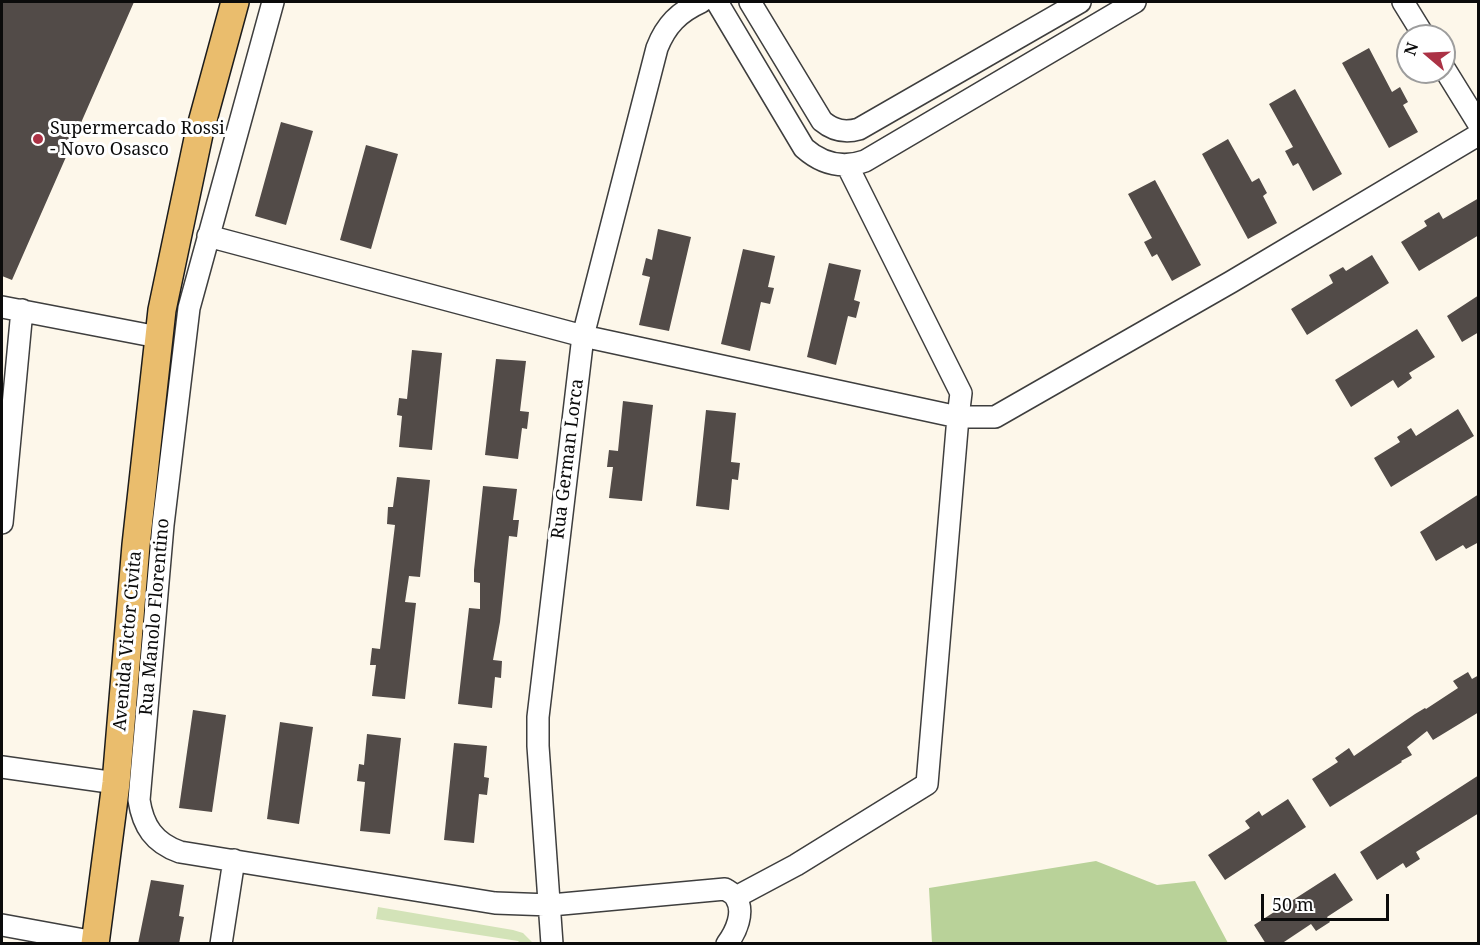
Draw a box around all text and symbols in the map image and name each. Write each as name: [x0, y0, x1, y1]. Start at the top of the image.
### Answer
north arrow: [1396, 24, 1456, 84]
text: N: [1398, 39, 1423, 58]
place label: Supermercado Rossi - Novo Osasco: [50, 118, 225, 160]
marker: Supermercado Rossi - Novo Osasco: [31, 132, 45, 146]
street label: Rua German Lorca: [547, 378, 589, 540]
street label: Rua Manolo Florentino: [136, 517, 174, 717]
street label: Avenida Victor Civita: [109, 550, 147, 732]
scale bar: [1264, 882, 1392, 920]
text: 50 m: [1272, 892, 1314, 916]

